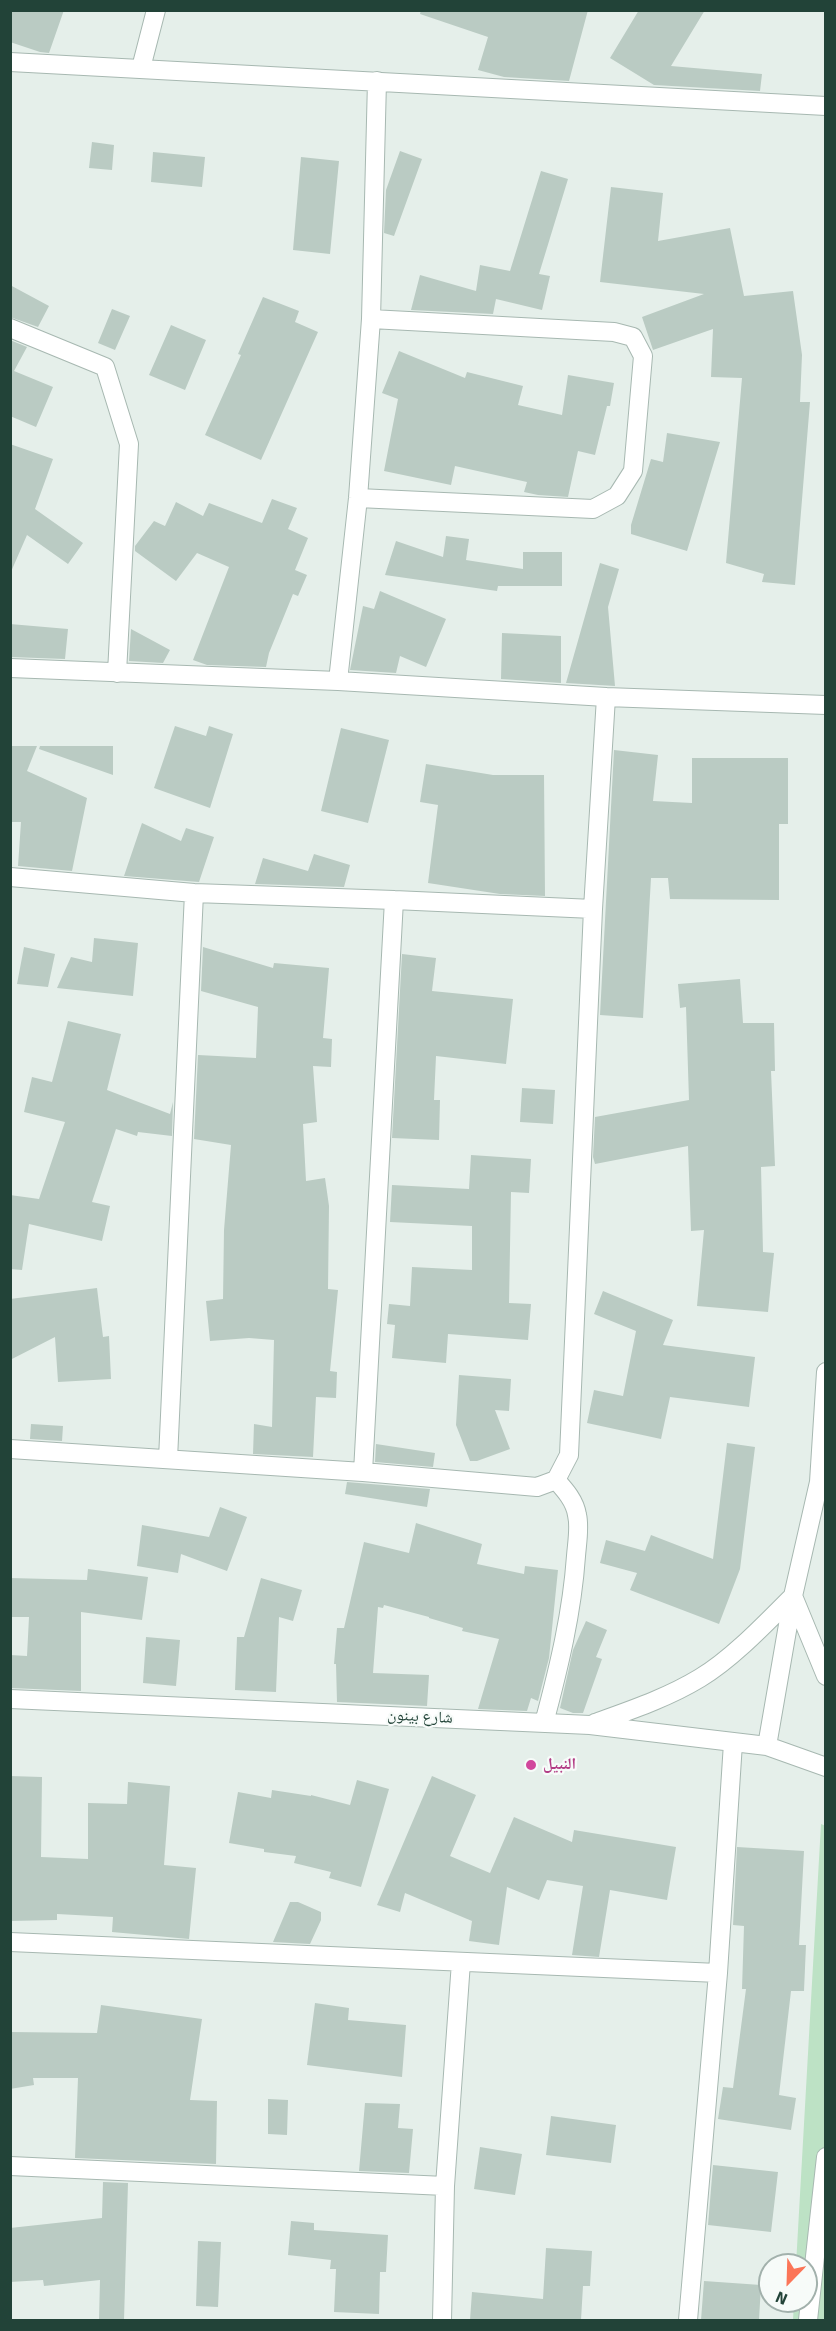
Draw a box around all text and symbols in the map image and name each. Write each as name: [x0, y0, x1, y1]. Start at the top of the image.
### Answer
street label: شارع بينون: [387, 1706, 453, 1728]
place label: النبيل: [543, 1755, 576, 1775]
marker: النبيل: [524, 1758, 538, 1772]
north arrow: [758, 2253, 818, 2313]
text: N: [773, 2286, 791, 2309]

